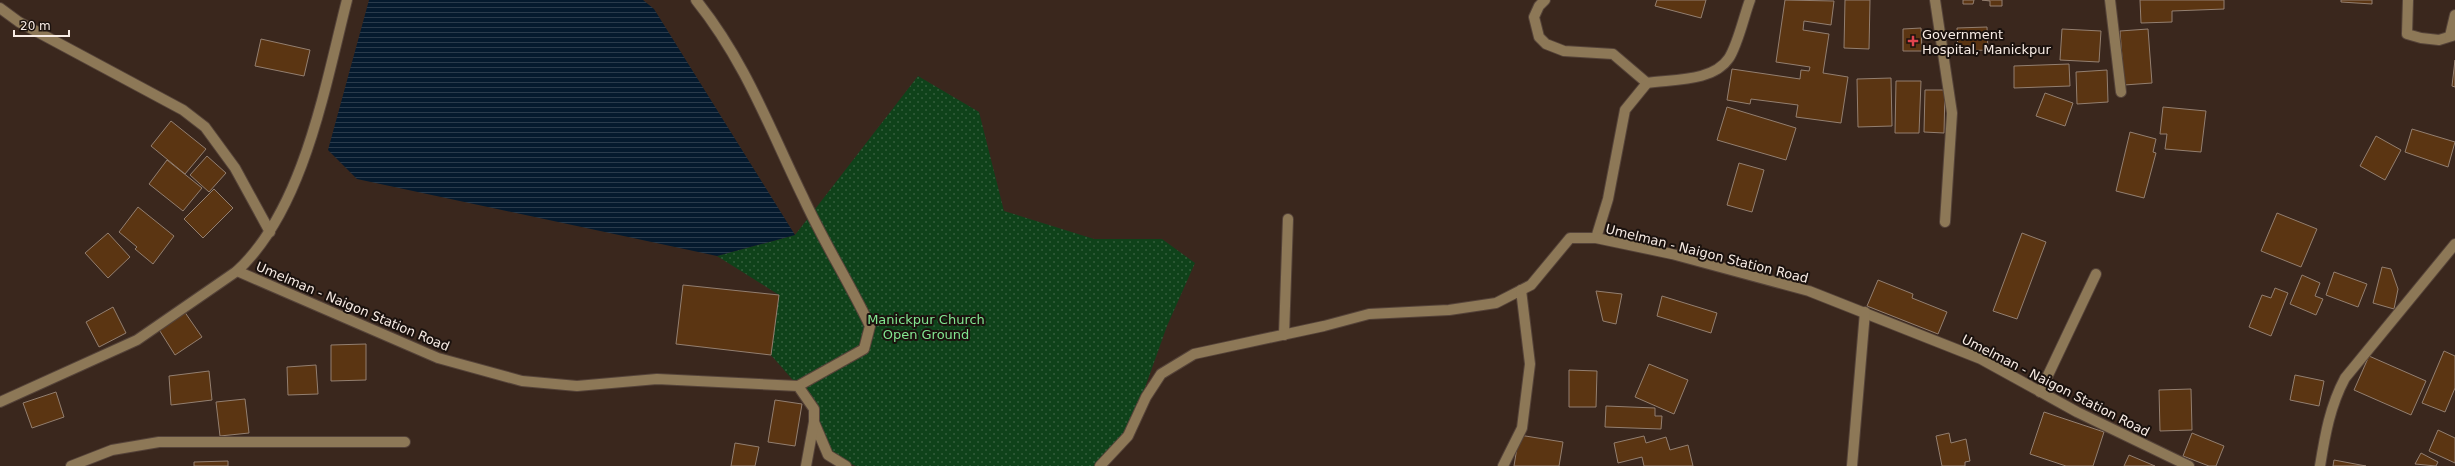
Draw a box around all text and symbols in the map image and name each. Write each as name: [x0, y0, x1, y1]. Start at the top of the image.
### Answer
scale bar: [14, 12, 69, 38]
text: 20 m: [20, 19, 51, 33]
place label: Government Hospital, Manickpur: [1922, 27, 2052, 57]
marker: Government Hospital, Manickpur: [1907, 35, 1919, 47]
street label: Umelman - Naigon Station Road: [1604, 221, 1810, 286]
street label: Umelman - Naigon Station Road: [254, 259, 452, 354]
park label: Manickpur Church Open Ground: [867, 312, 985, 342]
street label: Umelman - Naigon Station Road: [1959, 331, 2152, 439]

